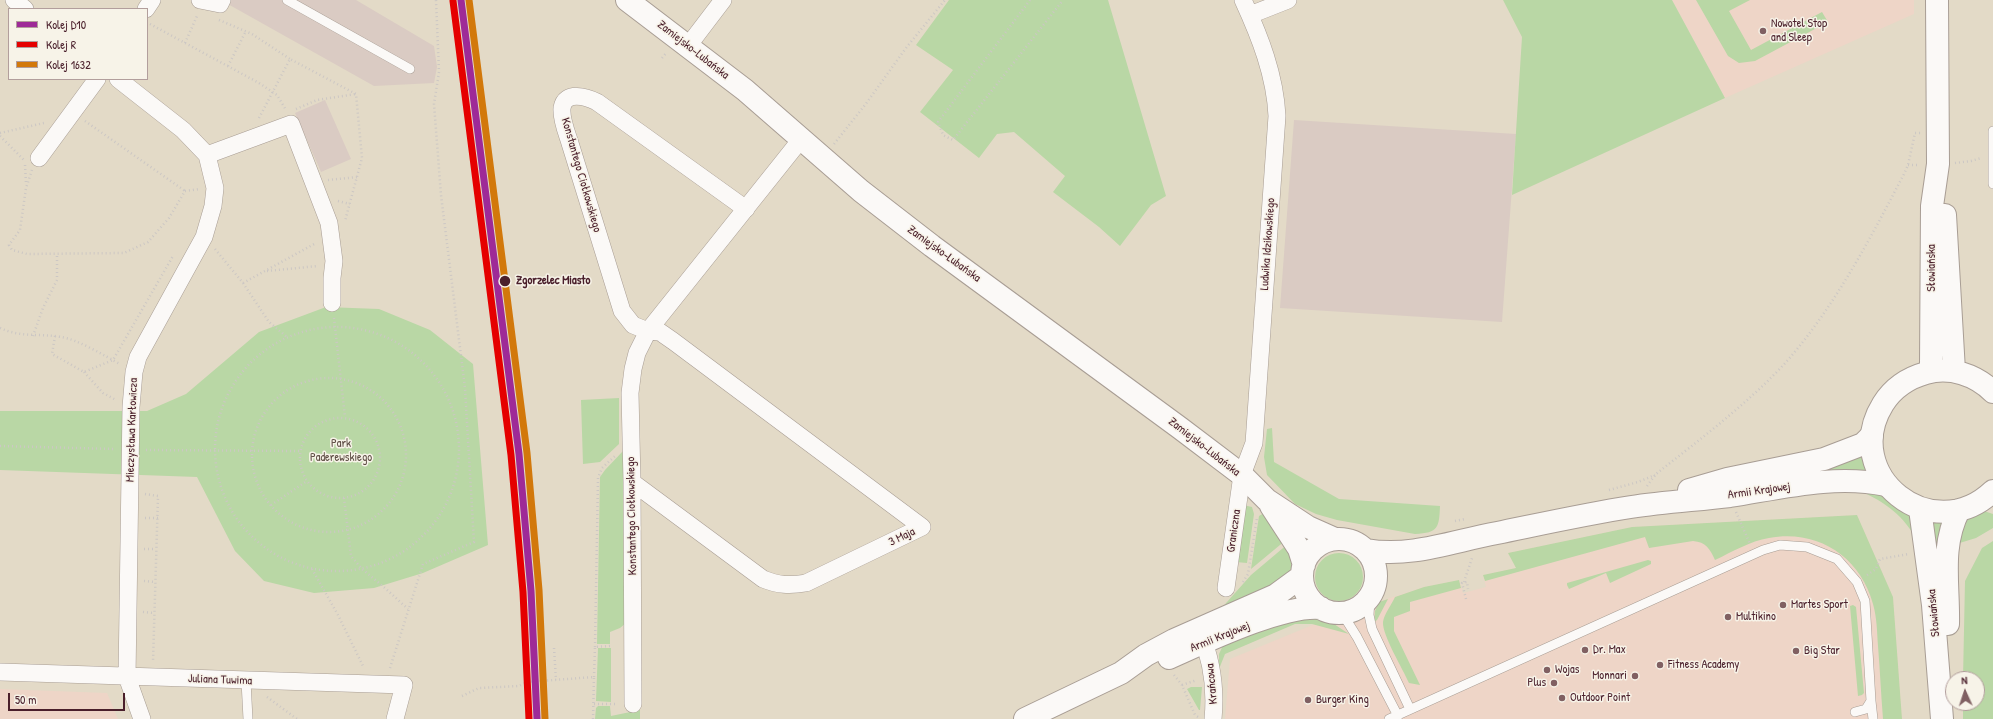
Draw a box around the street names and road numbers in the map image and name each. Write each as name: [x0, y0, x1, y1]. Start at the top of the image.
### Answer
street label: Zamiejsko-Lubańska: [654, 17, 732, 83]
street label: Konstantego Ciołkowskiego: [558, 116, 604, 234]
street label: Ludwika Idzikowskiego: [1258, 197, 1278, 291]
street label: Zamiejsko-Lubańska: [905, 223, 983, 285]
street label: Słowiańska: [1925, 244, 1939, 292]
street label: Mieczysława Karłowicza: [123, 378, 141, 482]
street label: Zamiejsko-Lubańska: [1165, 414, 1243, 480]
street label: Konstantego Ciołkowskiego: [624, 457, 640, 575]
street label: Armii Krajowej: [1727, 479, 1791, 503]
street label: Graniczna: [1224, 509, 1244, 553]
street label: 3 Maja: [886, 525, 918, 549]
street label: Słowiańska: [1925, 589, 1943, 637]
street label: Armii Krajowej: [1188, 618, 1252, 656]
street label: Krańcowa: [1203, 663, 1221, 705]
street label: Juliana Tuwima: [188, 672, 252, 688]

